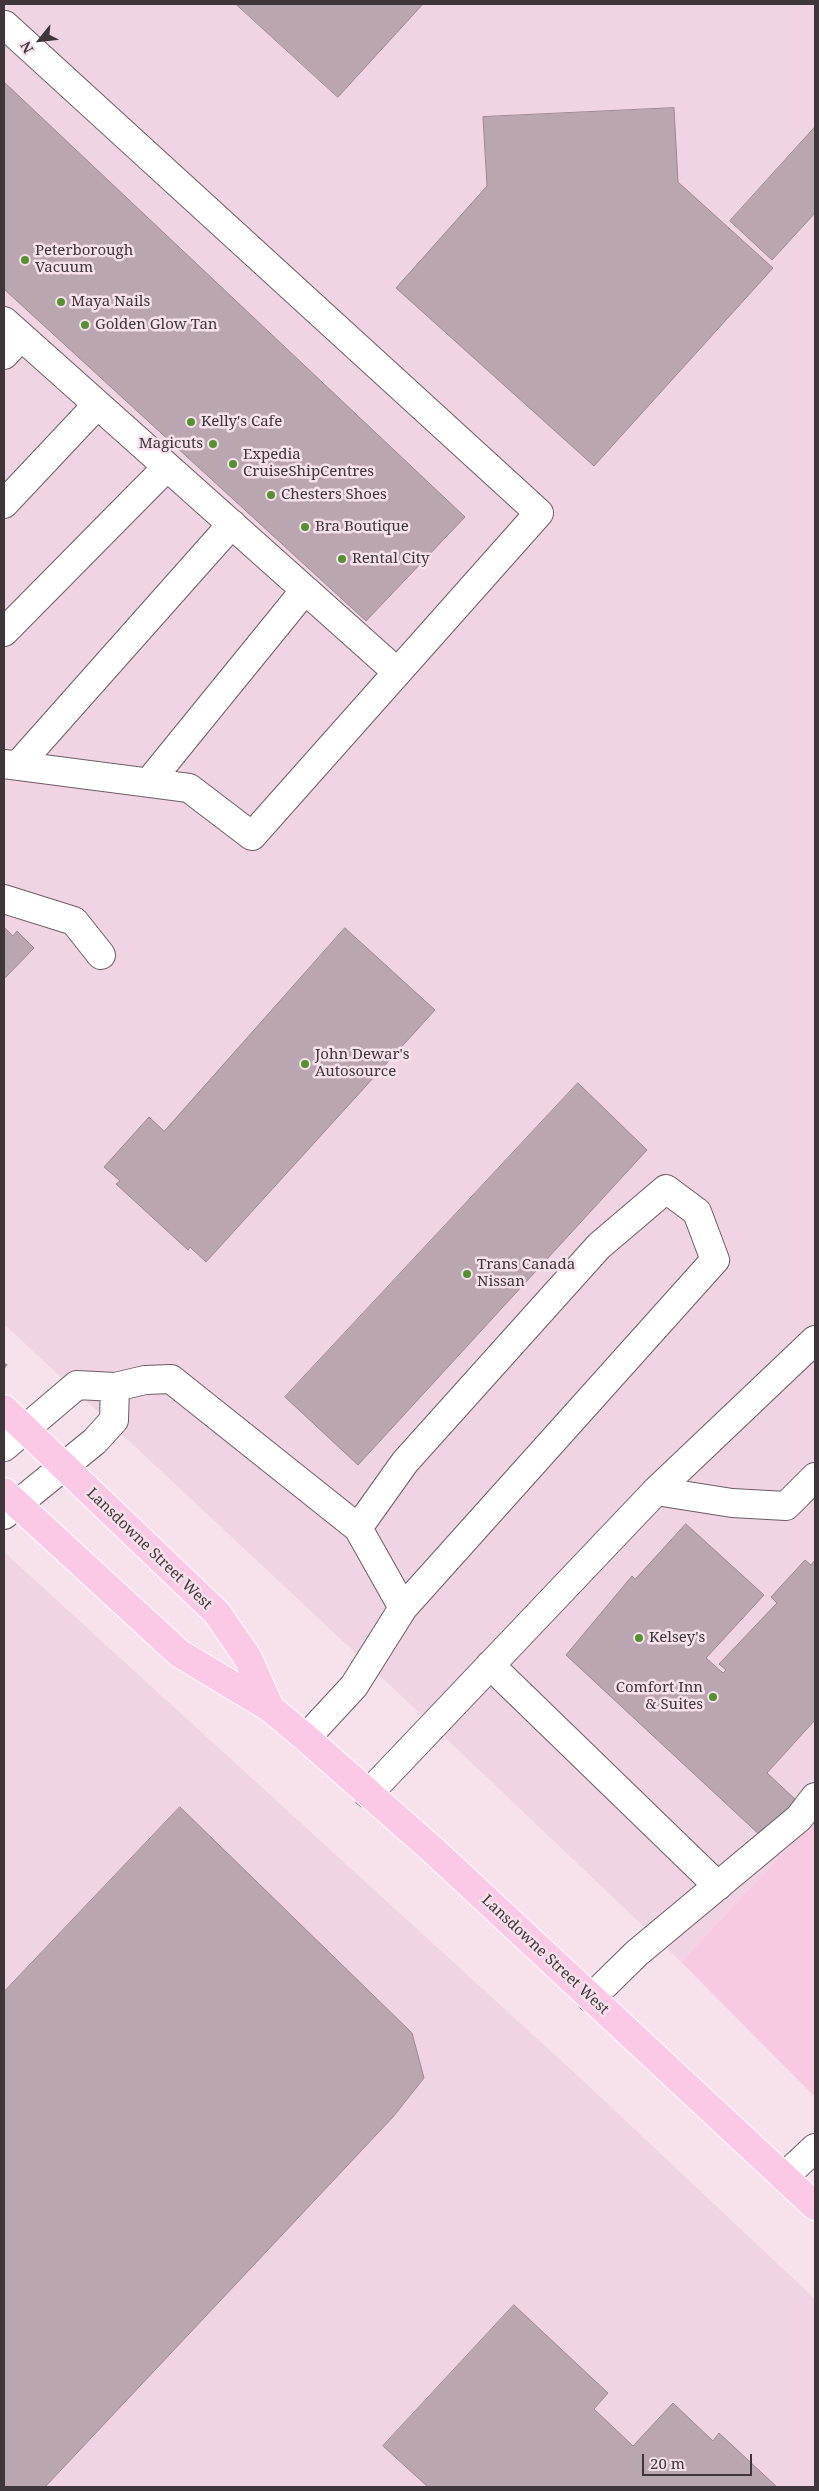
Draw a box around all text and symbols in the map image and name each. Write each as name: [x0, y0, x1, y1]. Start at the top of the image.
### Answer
north arrow: [15, 15, 65, 65]
text: N: [15, 38, 37, 57]
place label: Peterborough Vacuum: [35, 242, 133, 277]
marker: Peterborough Vacuum: [19, 254, 31, 266]
place label: Maya Nails: [71, 293, 150, 311]
marker: Maya Nails: [55, 296, 67, 308]
place label: Golden Glow Tan: [95, 316, 218, 334]
marker: Golden Glow Tan: [79, 319, 91, 331]
place label: Kelly's Cafe: [201, 413, 282, 431]
marker: Kelly's Cafe: [185, 416, 197, 428]
place label: Magicuts: [139, 435, 203, 453]
marker: Magicuts: [207, 438, 219, 450]
place label: Expedia CruiseShipCentres: [243, 446, 374, 481]
marker: Expedia CruiseShipCentres: [227, 458, 239, 470]
place label: Chesters Shoes: [281, 486, 387, 504]
marker: Chesters Shoes: [265, 489, 277, 501]
place label: Bra Boutique: [315, 518, 409, 536]
marker: Bra Boutique: [299, 521, 311, 533]
place label: Rental City: [352, 550, 430, 568]
marker: Rental City: [336, 553, 348, 565]
place label: John Dewar's Autosource: [315, 1046, 410, 1081]
marker: John Dewar's Autosource: [299, 1058, 311, 1070]
place label: Trans Canada Nissan: [477, 1256, 575, 1291]
marker: Trans Canada Nissan: [461, 1268, 473, 1280]
street label: Lansdowne Street West: [83, 1484, 215, 1614]
place label: Kelsey's: [649, 1629, 705, 1647]
marker: Kelsey's: [633, 1632, 645, 1644]
place label: Comfort Inn & Suites: [616, 1679, 703, 1714]
marker: Comfort Inn & Suites: [707, 1691, 719, 1703]
street label: Lansdowne Street West: [478, 1891, 612, 2019]
scale bar: [644, 2444, 754, 2476]
text: 20 m: [650, 2453, 685, 2473]

